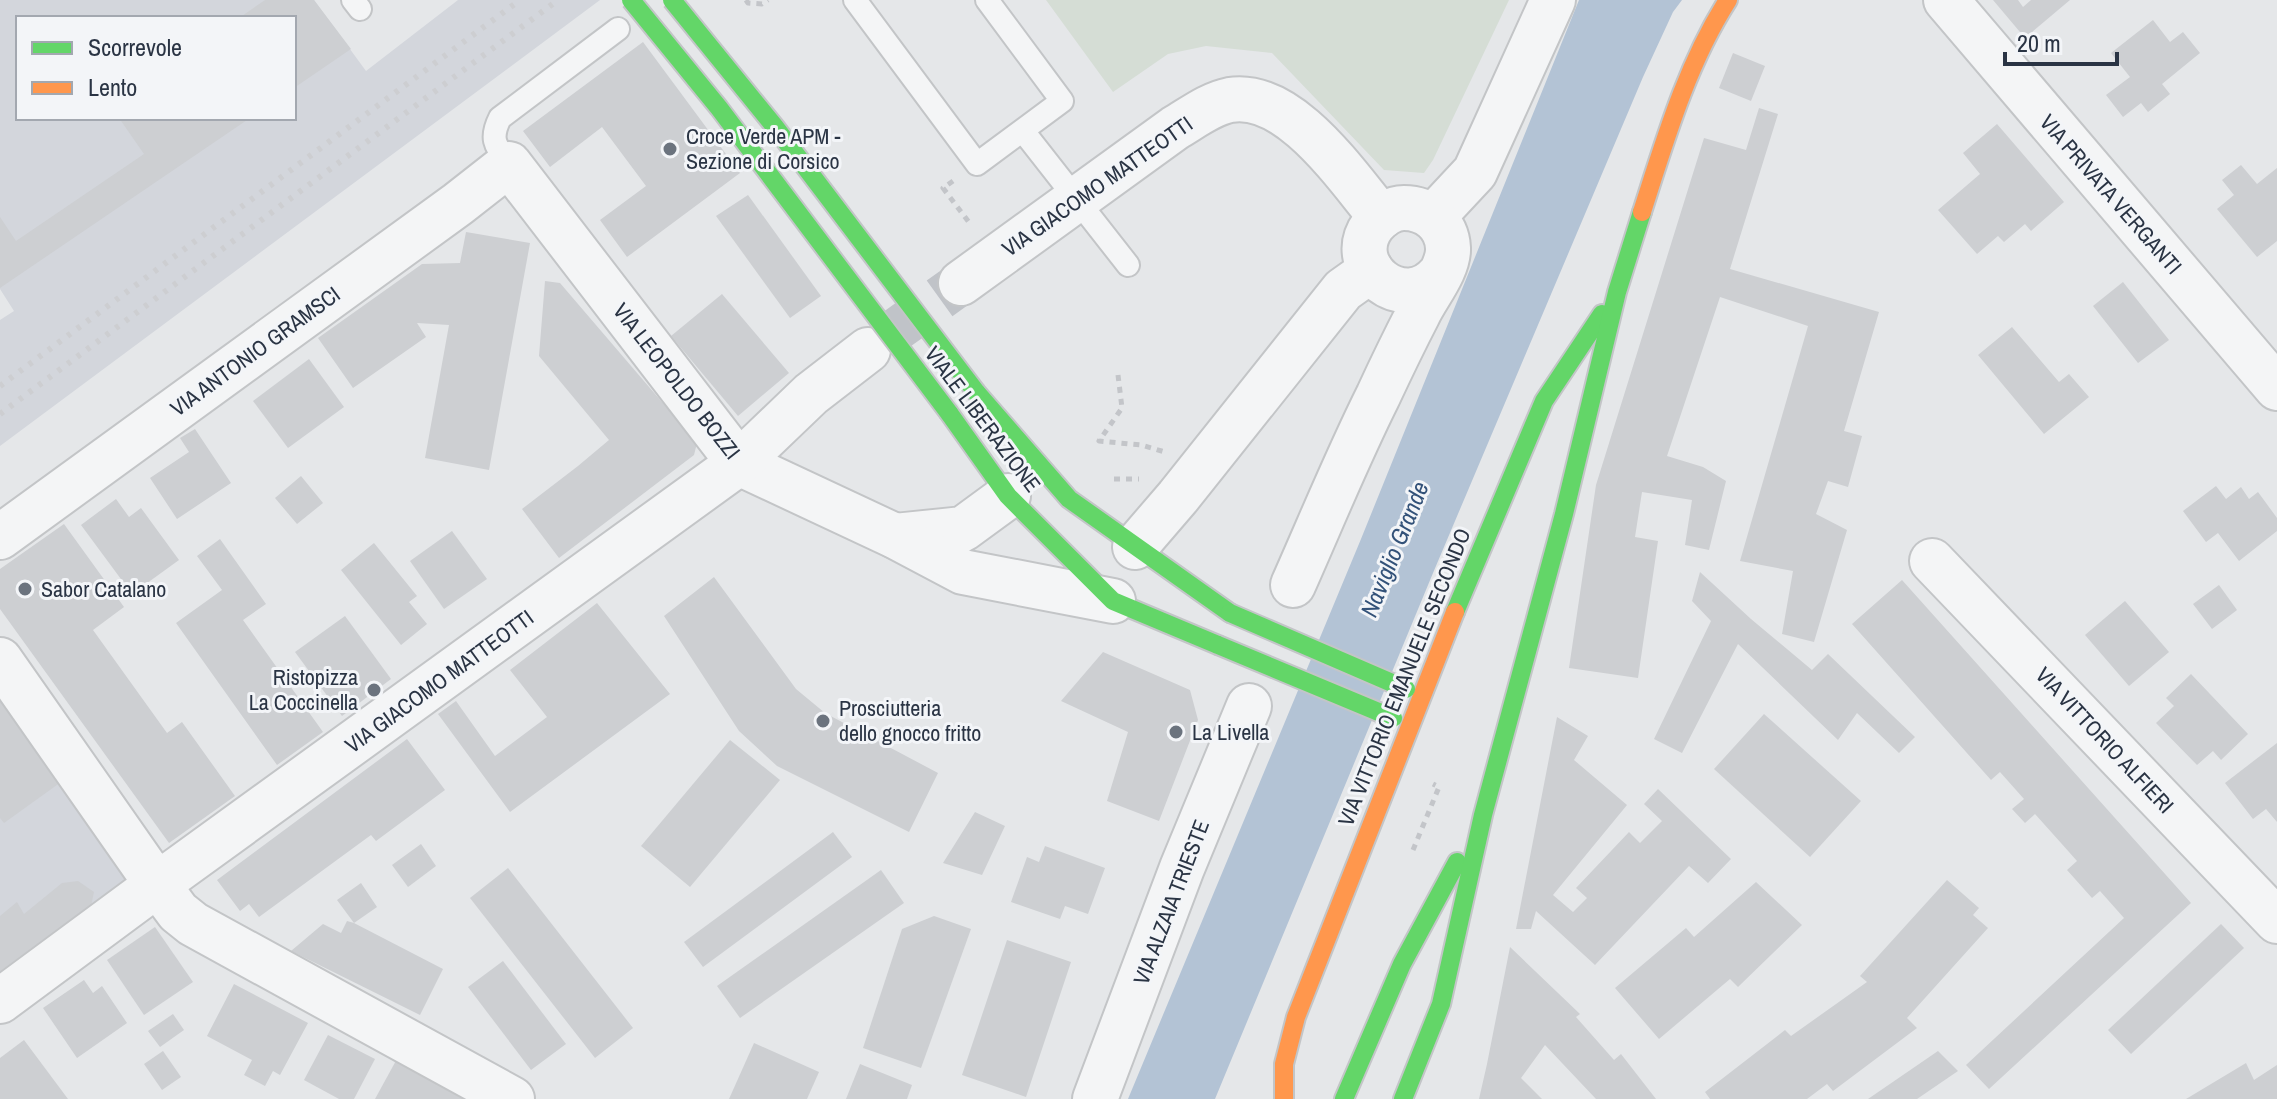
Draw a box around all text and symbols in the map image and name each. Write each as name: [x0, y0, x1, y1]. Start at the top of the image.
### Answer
legend: [16, 16, 296, 120]
scale bar: [2005, 16, 2117, 66]
text: 20 m: [2017, 27, 2061, 59]
text: Scorrevole: [88, 31, 182, 63]
text: Lento: [88, 71, 137, 103]
street label: VIA PRIVATA VERGANTI: [2033, 108, 2189, 280]
street label: VIA GIACOMO MATTEOTTI: [996, 109, 1198, 263]
place label: Croce Verde APM - Sezione di Corsico: [686, 121, 840, 176]
marker: Croce Verde APM - Sezione di Corsico: [661, 140, 679, 158]
street label: VIA ANTONIO GRAMSCI: [164, 279, 346, 423]
street label: VIA LEOPOLDO BOZZI: [607, 297, 747, 465]
street label: VIALE LIBERAZIONE: [918, 340, 1048, 498]
water label: Naviglio Grande: [1352, 477, 1436, 621]
street label: VIA VITTORIO EMANUELE SECONDO: [1330, 524, 1478, 830]
place label: Sabor Catalano: [41, 574, 166, 604]
marker: Sabor Catalano: [16, 580, 34, 598]
street label: VIA GIACOMO MATTEOTTI: [339, 602, 539, 760]
street label: VIA VITTORIO ALFIERI: [2029, 660, 2181, 820]
place label: Ristopizza La Coccinella: [249, 662, 358, 717]
marker: Ristopizza La Coccinella: [365, 681, 383, 699]
place label: Prosciutteria dello gnocco fritto: [839, 693, 981, 748]
marker: Prosciutteria dello gnocco fritto: [814, 712, 832, 730]
place label: La Livella: [1192, 717, 1269, 747]
marker: La Livella: [1167, 723, 1185, 741]
street label: VIA ALZAIA TRIESTE: [1126, 815, 1216, 989]

